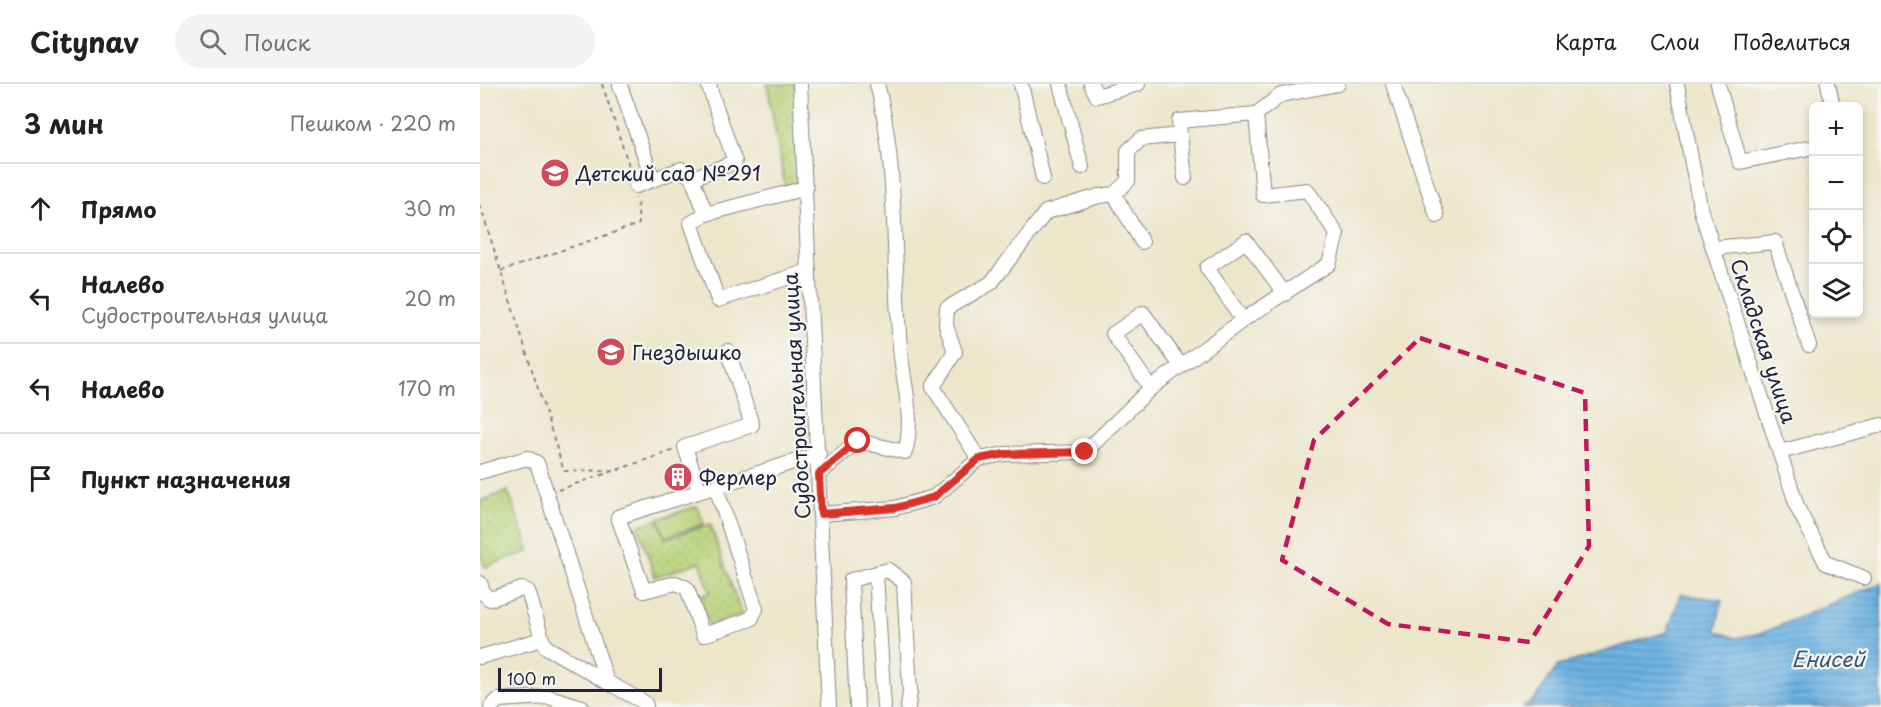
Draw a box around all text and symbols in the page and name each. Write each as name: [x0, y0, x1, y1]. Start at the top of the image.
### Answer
search box: [175, 14, 595, 68]
text: Citynav: [30, 20, 139, 63]
icon: search: [196, 25, 229, 58]
text: Поиск: [244, 25, 311, 58]
text: Карта: [1555, 25, 1617, 57]
text: Слои: [1650, 25, 1700, 57]
text: Поделиться: [1733, 25, 1851, 57]
map controls: [1809, 102, 1863, 318]
button: +: [1809, 102, 1863, 156]
text: 3 мин: [24, 104, 104, 143]
text: Пешком · 220 m: [290, 108, 456, 138]
button: −: [1809, 156, 1863, 210]
school or university icon: Детский сад №291: [539, 157, 571, 189]
place label: Детский сад №291: [575, 158, 761, 188]
icon: ahead: [24, 192, 57, 225]
text: Прямо: [81, 192, 156, 225]
text: 30 m: [403, 193, 456, 223]
button: locate: [1809, 210, 1863, 264]
street label: Складская улица: [1723, 255, 1805, 428]
button: layers: [1809, 264, 1863, 318]
text: Налево: [81, 267, 164, 300]
street label: Судостроительная улица: [775, 272, 817, 520]
icon: left: [24, 282, 57, 315]
text: 20 m: [404, 283, 456, 313]
text: Судостроительная улица: [81, 300, 328, 330]
school or university icon: Гнездышко: [595, 336, 627, 368]
place label: Гнездышко: [632, 337, 742, 367]
icon: left: [24, 372, 57, 405]
text: Налево: [81, 372, 164, 405]
text: 170 m: [398, 373, 456, 403]
route start: [844, 427, 870, 453]
route end: [1071, 438, 1097, 464]
building icon: Фермер: [662, 461, 694, 493]
icon: arrive: [24, 462, 57, 495]
text: Пункт назначения: [81, 462, 291, 495]
place label: Фермер: [699, 462, 777, 492]
water label: Енисей: [1791, 642, 1867, 674]
scale bar: [498, 665, 662, 692]
text: 100 m: [507, 666, 556, 690]

